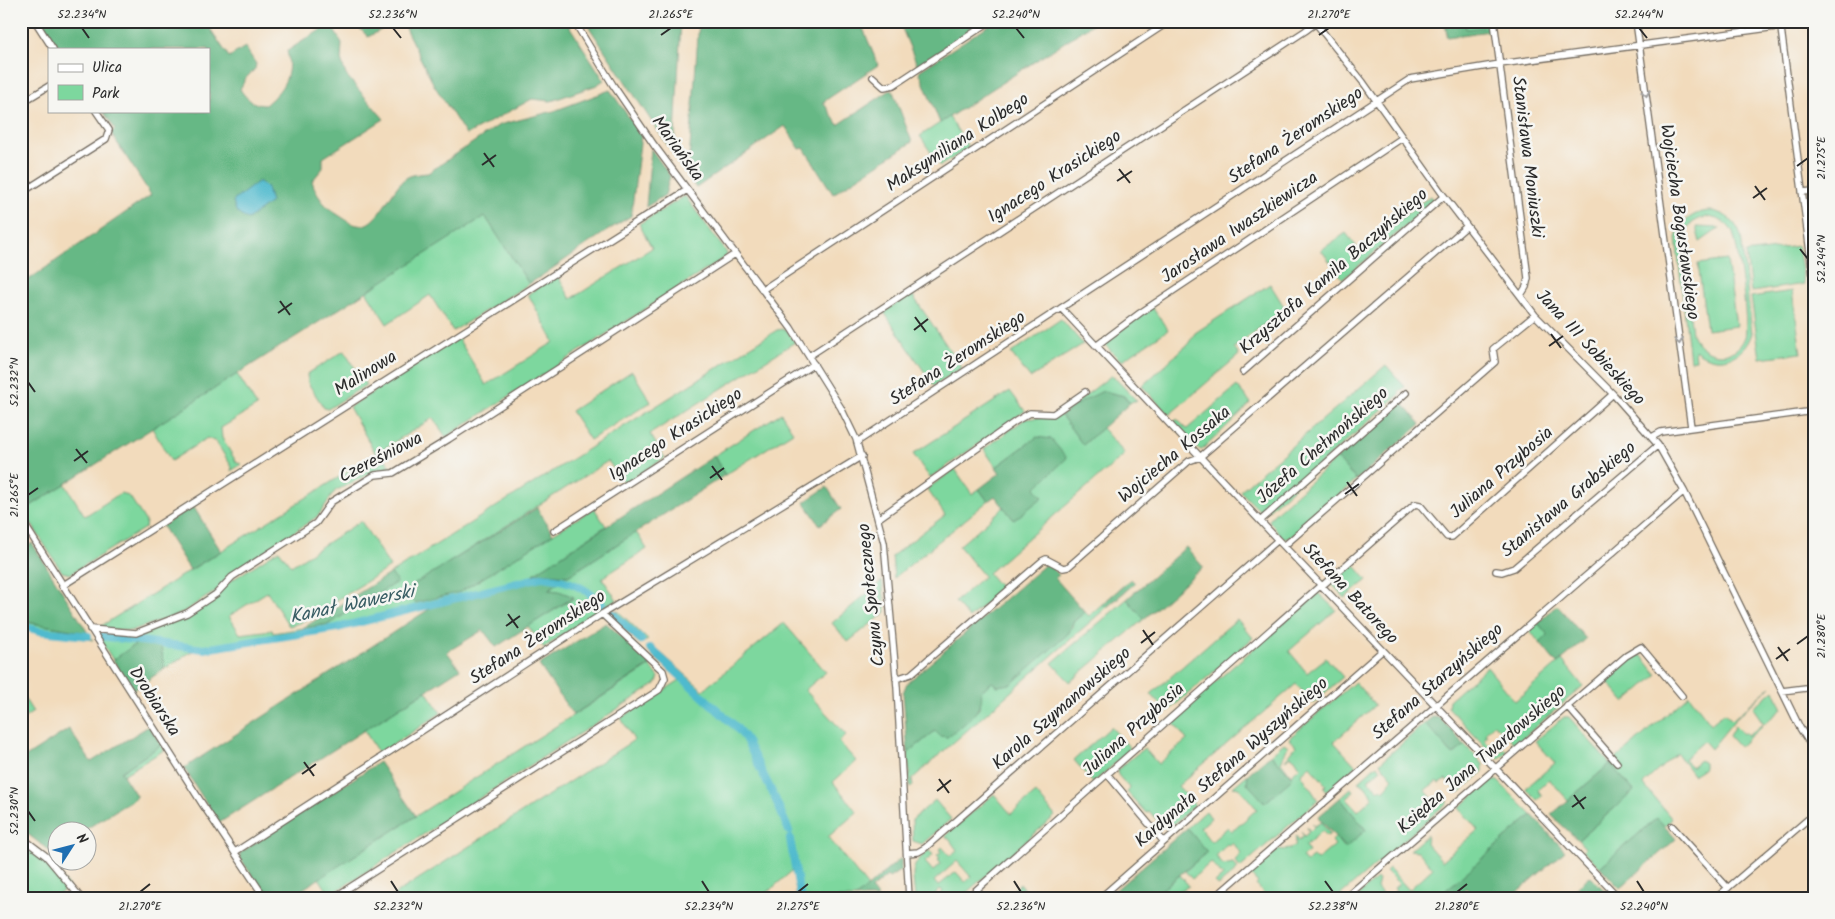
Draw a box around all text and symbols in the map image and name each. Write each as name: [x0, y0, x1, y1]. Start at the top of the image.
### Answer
text: 52.234°N: [58, 5, 106, 24]
text: 52.236°N: [369, 5, 417, 24]
text: 21.265°E: [649, 5, 694, 24]
text: 52.240°N: [992, 5, 1040, 24]
text: 21.270°E: [1307, 5, 1352, 24]
text: 52.244°N: [1615, 5, 1663, 24]
legend: [48, 48, 210, 112]
text: Ulica: [92, 56, 122, 80]
street label: Stanisława Moniuszki: [1503, 75, 1551, 240]
street label: Stefana Żeromskiego: [1222, 80, 1370, 192]
text: Park: [92, 82, 120, 106]
street label: Maksymiliana Kolbego: [881, 86, 1035, 200]
one-way arrow: [1640, 90, 1651, 98]
street label: Mariańska: [643, 110, 711, 188]
street label: Wojciecha Bogusławskiego: [1651, 122, 1707, 322]
street label: Ignacego Krasickiego: [982, 123, 1128, 231]
text: 21.275°E: [1812, 135, 1831, 180]
street label: Jarosława Iwaszkiewicza: [1155, 164, 1325, 292]
street label: Krzysztofa Kamila Baczyńskiego: [1233, 181, 1435, 363]
text: 52.244°N: [1812, 235, 1831, 283]
street label: Jana III Sobieskiego: [1528, 283, 1652, 413]
street label: Stefana Żeromskiego: [884, 304, 1032, 414]
one-way arrow: [1673, 338, 1684, 346]
street label: Malinowa: [329, 343, 403, 405]
text: 52.232°N: [5, 357, 24, 407]
street label: Józefa Chełmońskiego: [1250, 380, 1396, 512]
street label: Ignacego Krasickiego: [603, 381, 749, 489]
street label: Wojciecha Kossaka: [1112, 399, 1238, 511]
street label: Juliana Przybosia: [1444, 420, 1560, 526]
street label: Czereśniowa: [334, 424, 428, 492]
street label: Stanisława Grabskiego: [1495, 434, 1643, 566]
text: 21.265°E: [5, 472, 24, 517]
street label: Czynu Społecznego: [850, 522, 894, 668]
street label: Stefana Batorego: [1295, 536, 1405, 652]
water label: Kanał Wawerski: [287, 576, 421, 633]
street label: Stefana Żeromskiego: [464, 583, 612, 693]
text: 21.280°E: [1812, 613, 1831, 658]
street label: Stefana Starzyńskiego: [1365, 616, 1511, 748]
street label: Karola Szymanowskiego: [986, 640, 1138, 778]
street label: Drobiarska: [120, 661, 188, 743]
street label: Kardynała Stefana Wyszyńskiego: [1128, 670, 1336, 856]
street label: Juliana Przybosia: [1076, 676, 1192, 784]
street label: Księdza Jana Twardowskiego: [1391, 678, 1573, 842]
text: 52.230°N: [5, 787, 24, 835]
north arrow: [48, 822, 98, 872]
text: N: [70, 829, 93, 849]
text: 21.270°E: [118, 897, 163, 916]
text: 52.232°N: [373, 897, 423, 916]
text: 52.234°N: [685, 897, 733, 916]
text: 21.275°E: [776, 897, 821, 916]
text: 52.236°N: [997, 897, 1045, 916]
text: 52.238°N: [1308, 897, 1358, 916]
text: 21.280°E: [1435, 897, 1480, 916]
text: 52.240°N: [1620, 897, 1668, 916]

